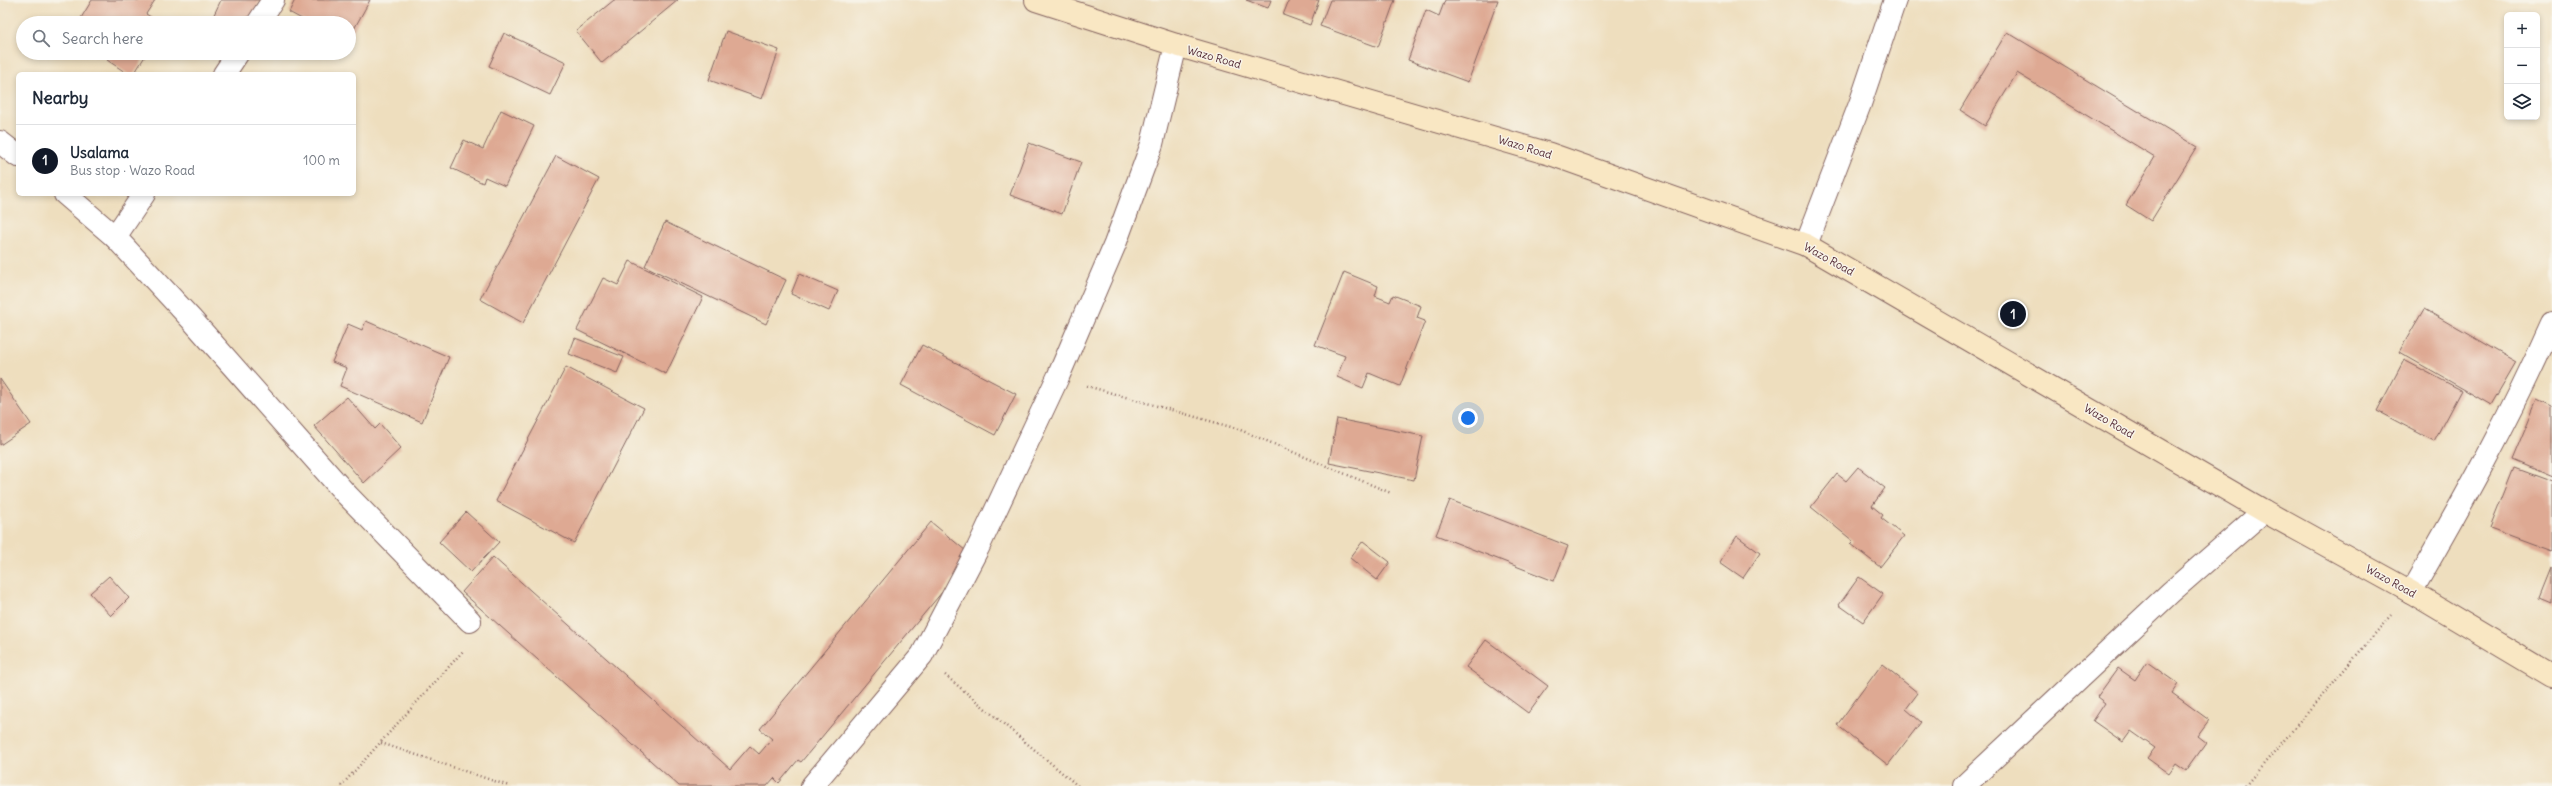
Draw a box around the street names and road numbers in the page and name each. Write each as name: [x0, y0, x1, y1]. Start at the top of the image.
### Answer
street label: Wazo Road: [1185, 43, 1243, 72]
street label: Wazo Road: [1496, 132, 1554, 162]
street label: Wazo Road: [1801, 239, 1857, 279]
street label: Wazo Road: [2081, 401, 2137, 441]
street label: Wazo Road: [2363, 561, 2419, 601]

